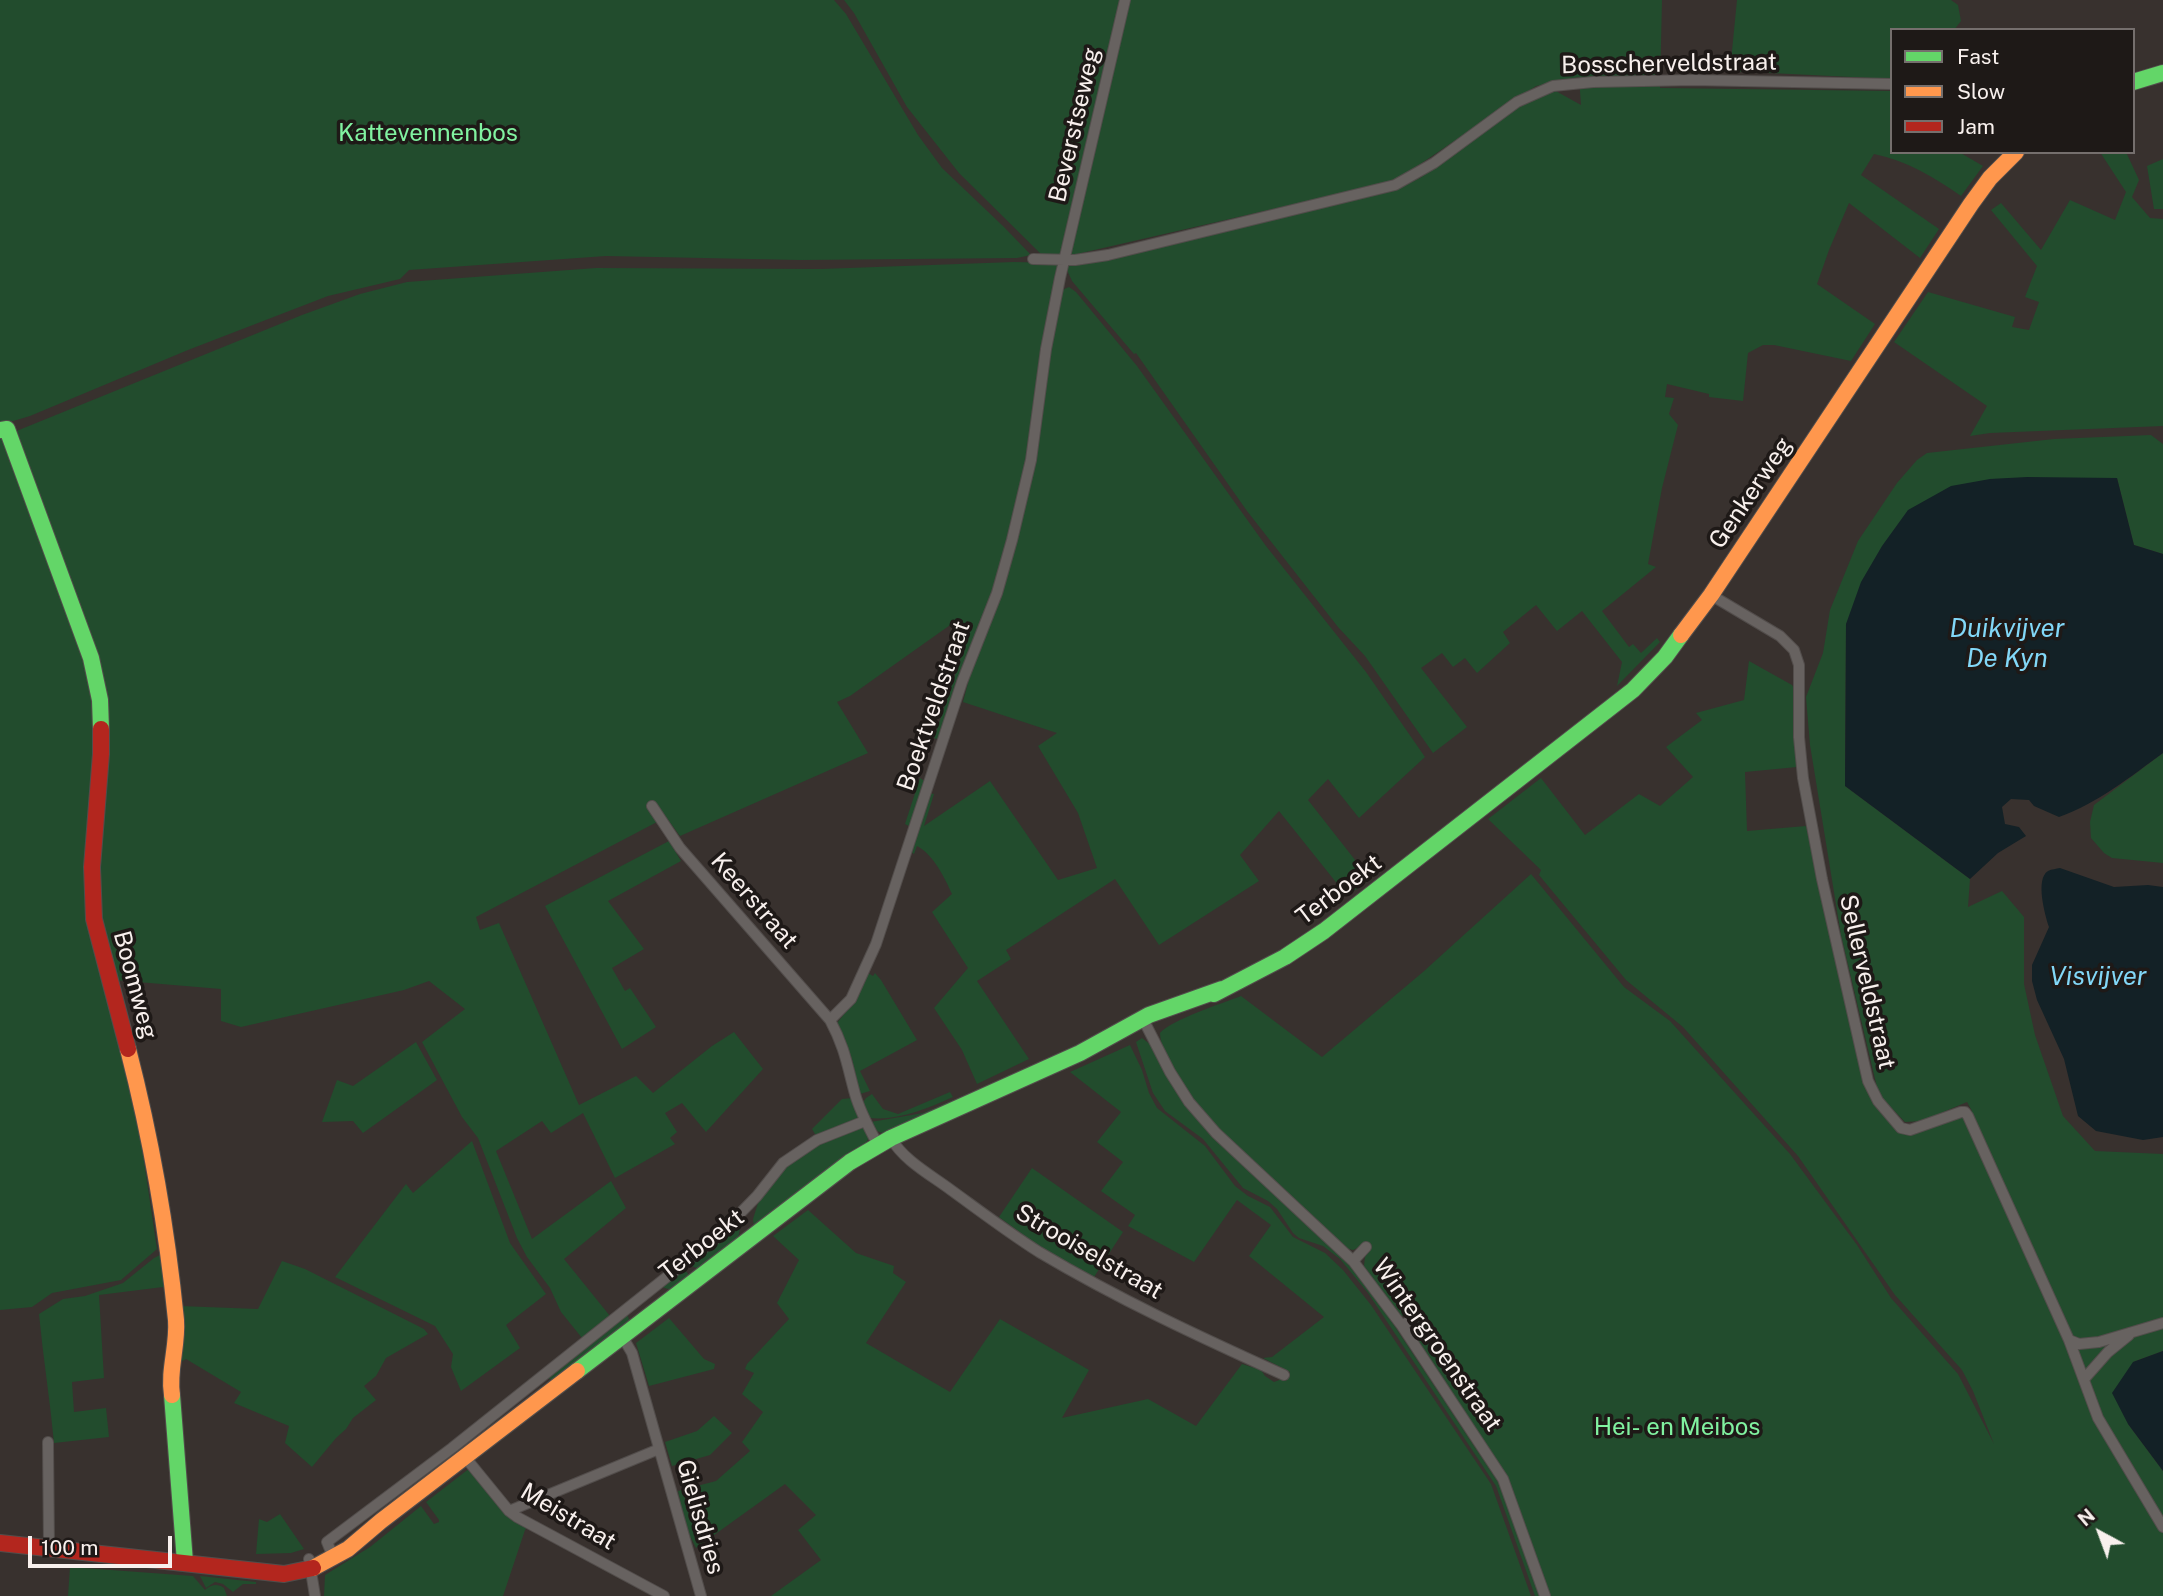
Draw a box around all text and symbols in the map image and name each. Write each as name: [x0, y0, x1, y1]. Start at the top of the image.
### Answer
legend: [1890, 28, 2135, 154]
text: Fast: [1957, 44, 1999, 69]
street label: Beverstseweg: [1043, 45, 1107, 205]
street label: Bosscherveldstraat: [1561, 48, 1777, 80]
text: Slow: [1957, 79, 2005, 104]
text: Jam: [1957, 114, 1995, 139]
park label: Kattevennenbos: [338, 120, 518, 148]
street label: Genkerweg: [1703, 432, 1799, 554]
water label: Duikvijver De Kyn: [1950, 613, 2064, 674]
street label: Boektveldstraat: [891, 617, 977, 795]
street label: Keerstraat: [705, 847, 803, 955]
street label: Terboekt: [1291, 849, 1387, 931]
street label: Sellerveldstraat: [1833, 892, 1901, 1072]
street label: Boomweg: [107, 928, 163, 1042]
water label: Visvijver: [2049, 961, 2147, 993]
street label: Strooiselstraat: [1010, 1198, 1168, 1306]
street label: Terboekt: [654, 1203, 750, 1287]
street label: Wintergroenstraat: [1367, 1253, 1507, 1437]
park label: Hei- en Meibos: [1594, 1414, 1760, 1442]
street label: Gielisdries: [670, 1456, 730, 1578]
street label: Meistraat: [515, 1477, 621, 1557]
north arrow: [2065, 1498, 2135, 1568]
text: N: [2073, 1504, 2099, 1530]
scale bar: [32, 1522, 175, 1566]
text: 100 m: [41, 1535, 98, 1560]

